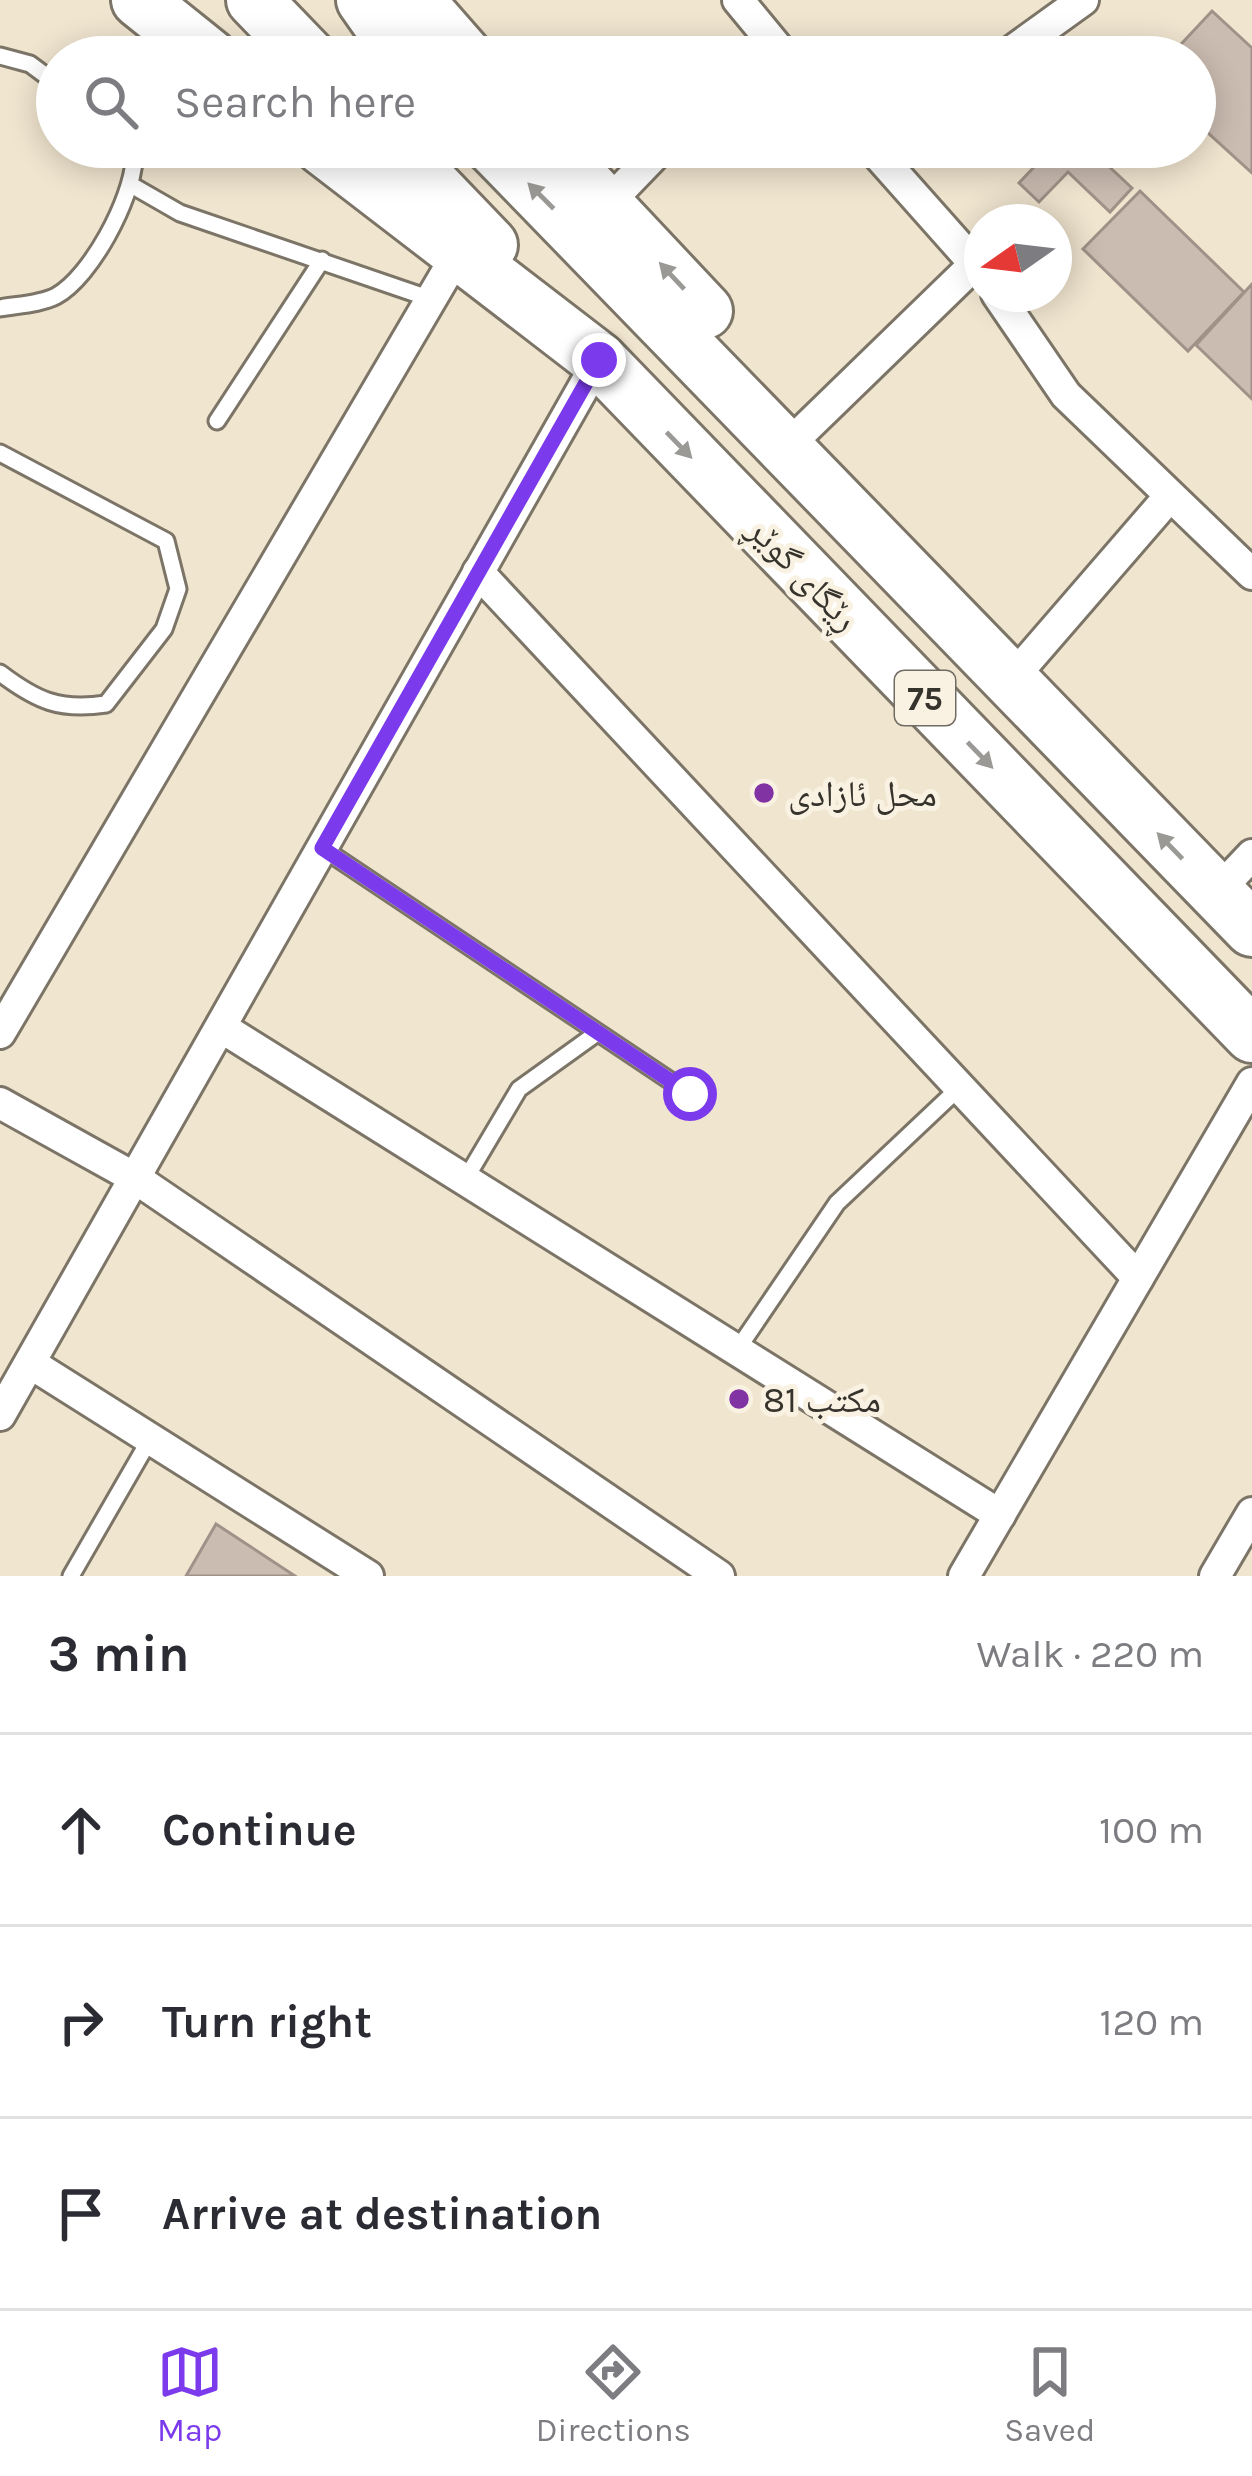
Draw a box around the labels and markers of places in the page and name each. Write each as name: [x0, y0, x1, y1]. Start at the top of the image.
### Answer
place label: محل ئازادى: [788, 773, 937, 815]
marker: محل ئازادى: [751, 780, 777, 806]
place label: مكتب 81: [763, 1379, 881, 1421]
marker: مكتب 81: [726, 1386, 752, 1412]

